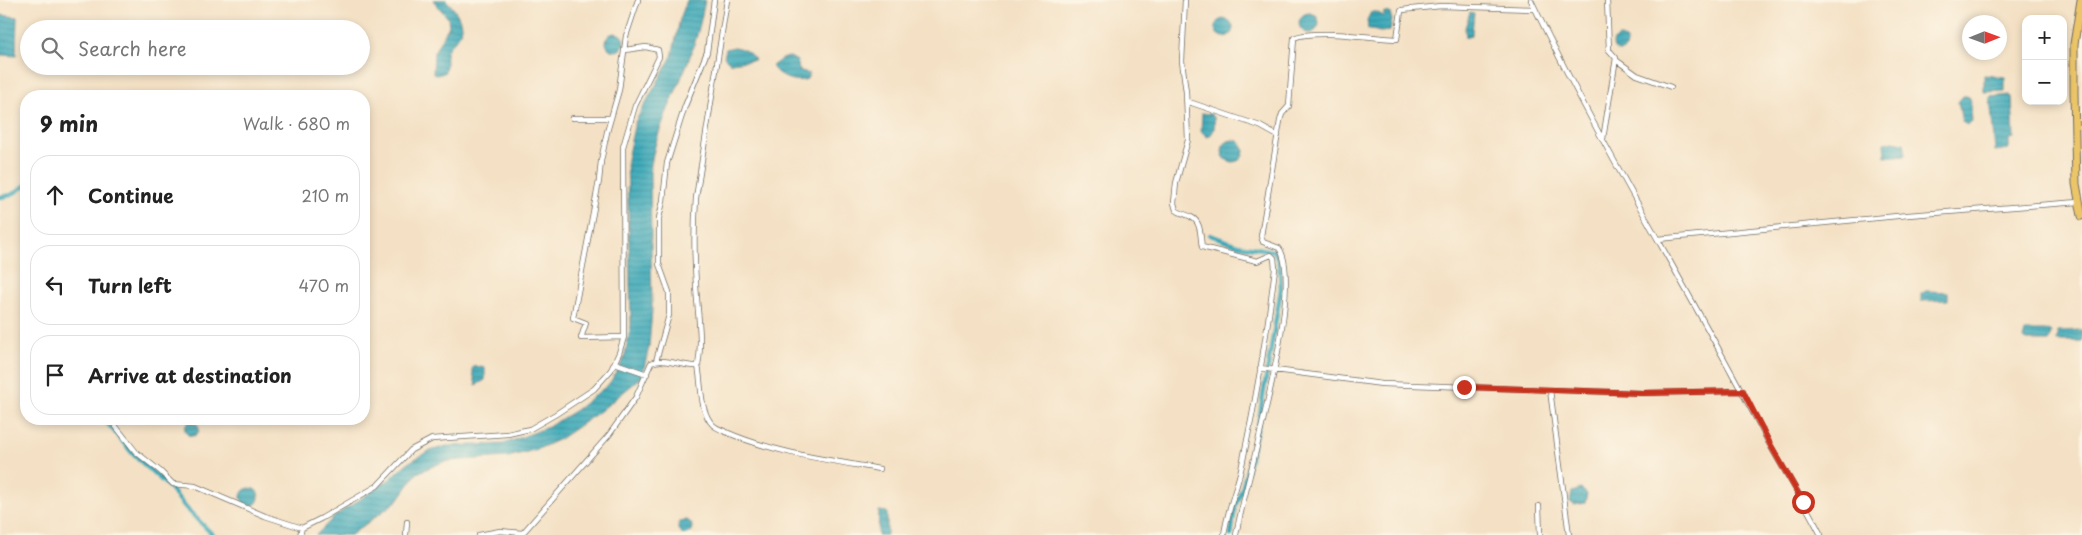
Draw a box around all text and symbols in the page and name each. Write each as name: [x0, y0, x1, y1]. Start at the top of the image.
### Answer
north arrow: [1962, 15, 2007, 60]
map controls: [2022, 15, 2067, 105]
button: +: [2022, 15, 2067, 60]
search box: [20, 20, 370, 75]
icon: search: [38, 34, 66, 62]
text: Search here: [78, 34, 187, 62]
button: −: [2022, 60, 2067, 105]
text: 9 min: [40, 107, 98, 139]
text: Walk · 680 m: [243, 111, 350, 135]
icon: ahead: [41, 181, 69, 209]
text: Continue: [88, 181, 174, 209]
text: 210 m: [301, 183, 349, 207]
icon: left: [41, 271, 69, 299]
text: Turn left: [88, 271, 172, 299]
text: 470 m: [299, 273, 349, 297]
icon: arrive: [41, 361, 69, 389]
text: Arrive at destination: [88, 361, 292, 389]
route end: [1453, 376, 1476, 399]
route start: [1792, 491, 1815, 514]

